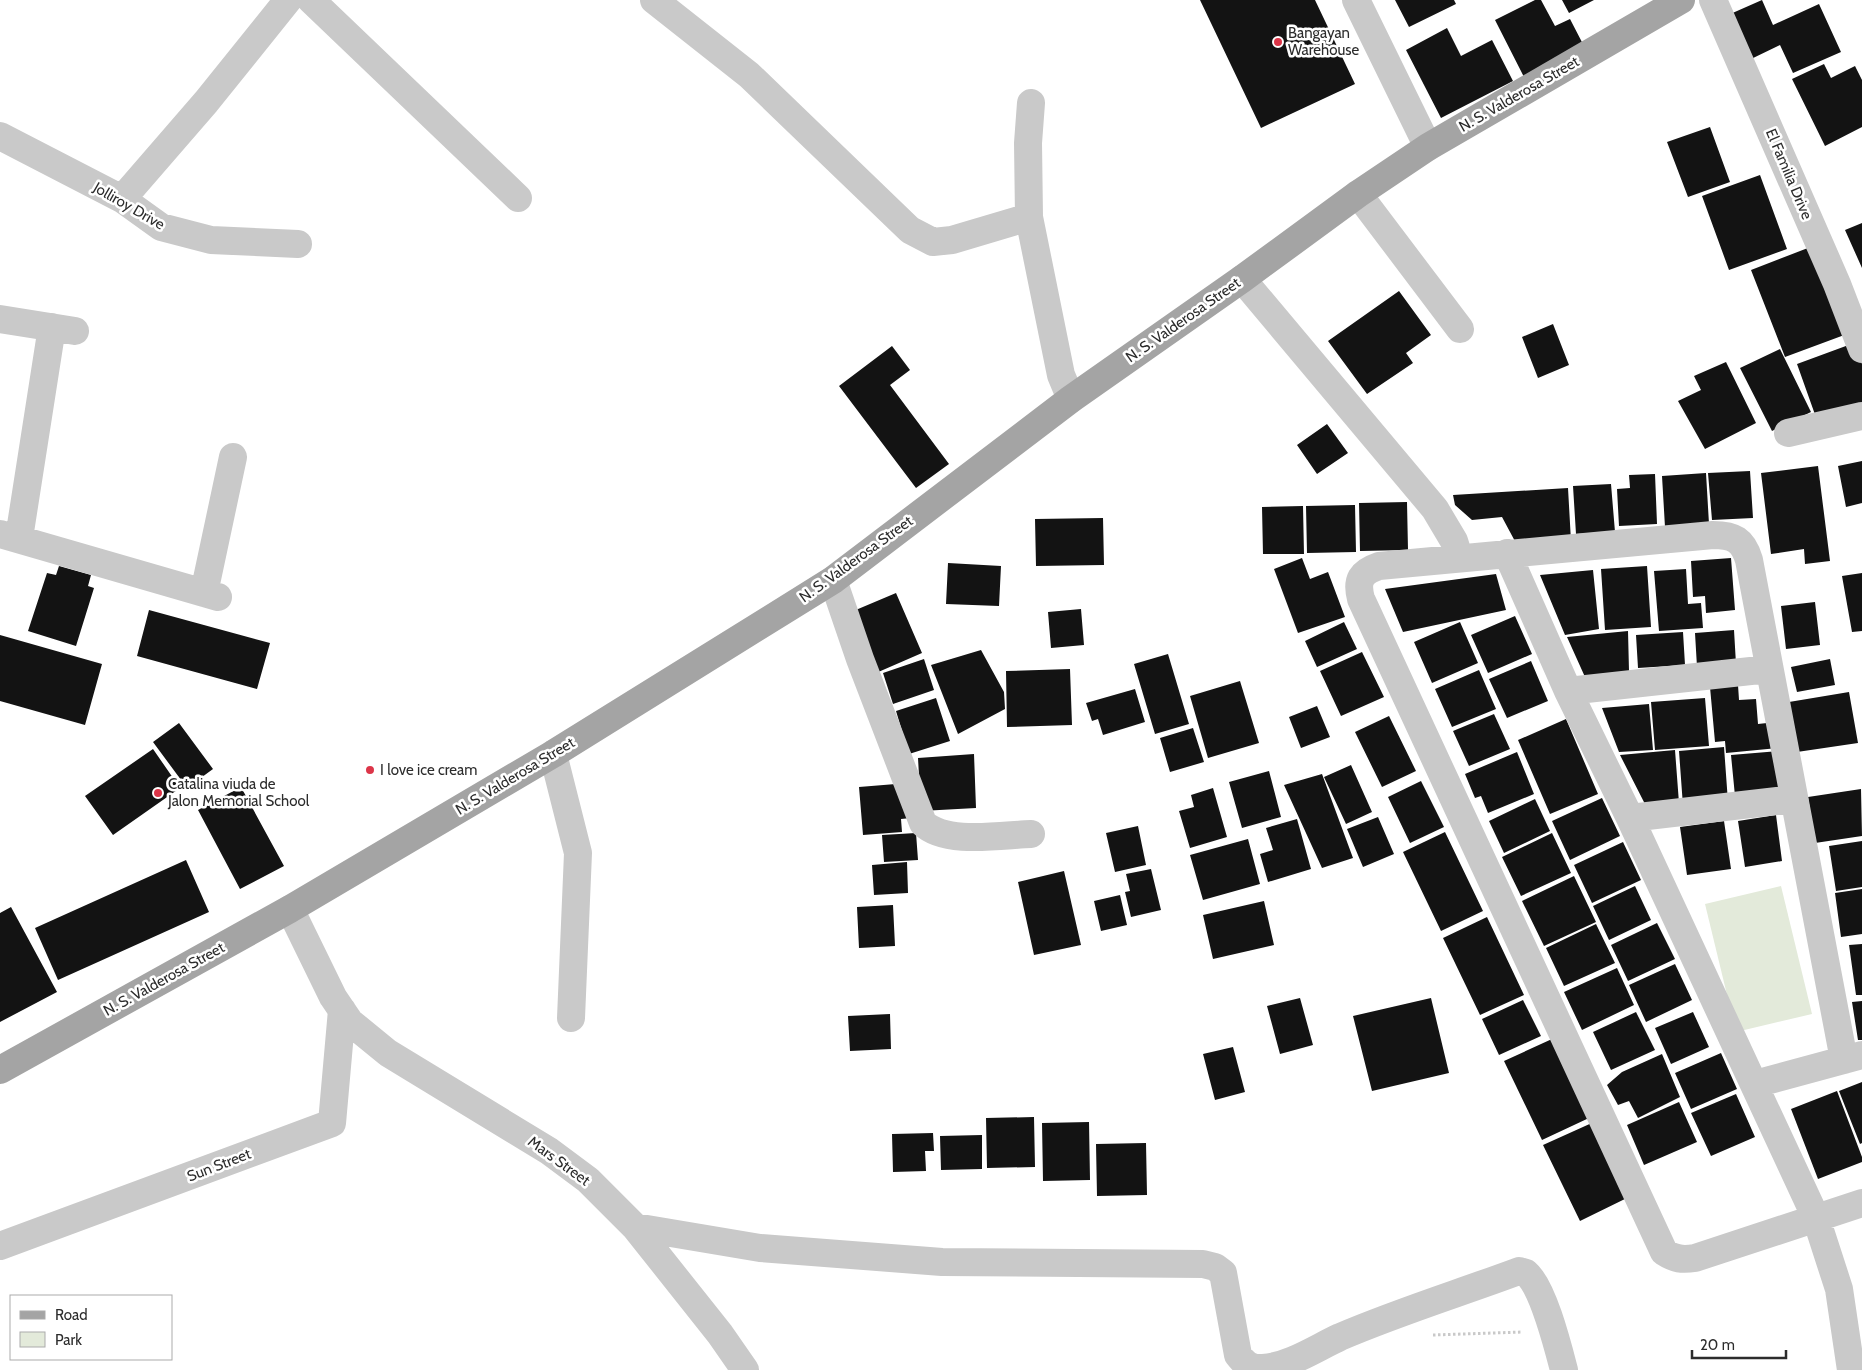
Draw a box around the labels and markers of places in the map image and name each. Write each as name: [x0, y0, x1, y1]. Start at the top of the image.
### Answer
place label: Bangayan Warehouse: [1288, 24, 1359, 59]
marker: Bangayan Warehouse: [1272, 36, 1284, 48]
place label: I love ice cream: [380, 761, 477, 779]
marker: I love ice cream: [364, 764, 376, 776]
place label: Catalina viuda de Jalon Memorial School: [167, 775, 310, 810]
marker: Catalina viuda de Jalon Memorial School: [152, 787, 164, 799]

